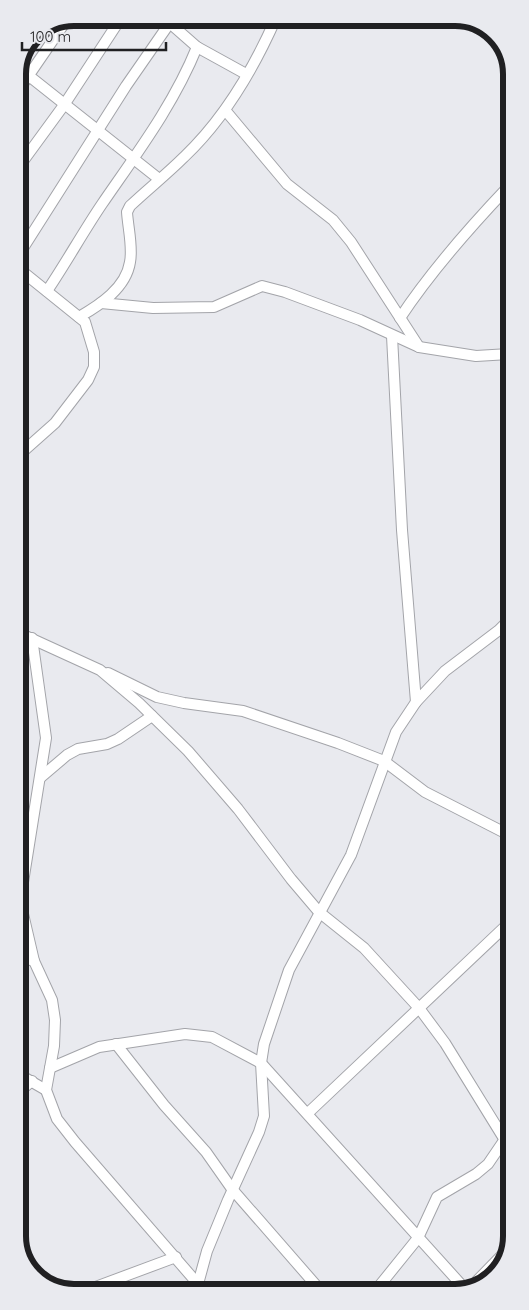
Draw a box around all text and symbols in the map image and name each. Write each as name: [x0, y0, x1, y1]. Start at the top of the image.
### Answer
scale bar: [22, 20, 166, 52]
text: 100 m: [30, 27, 71, 46]

